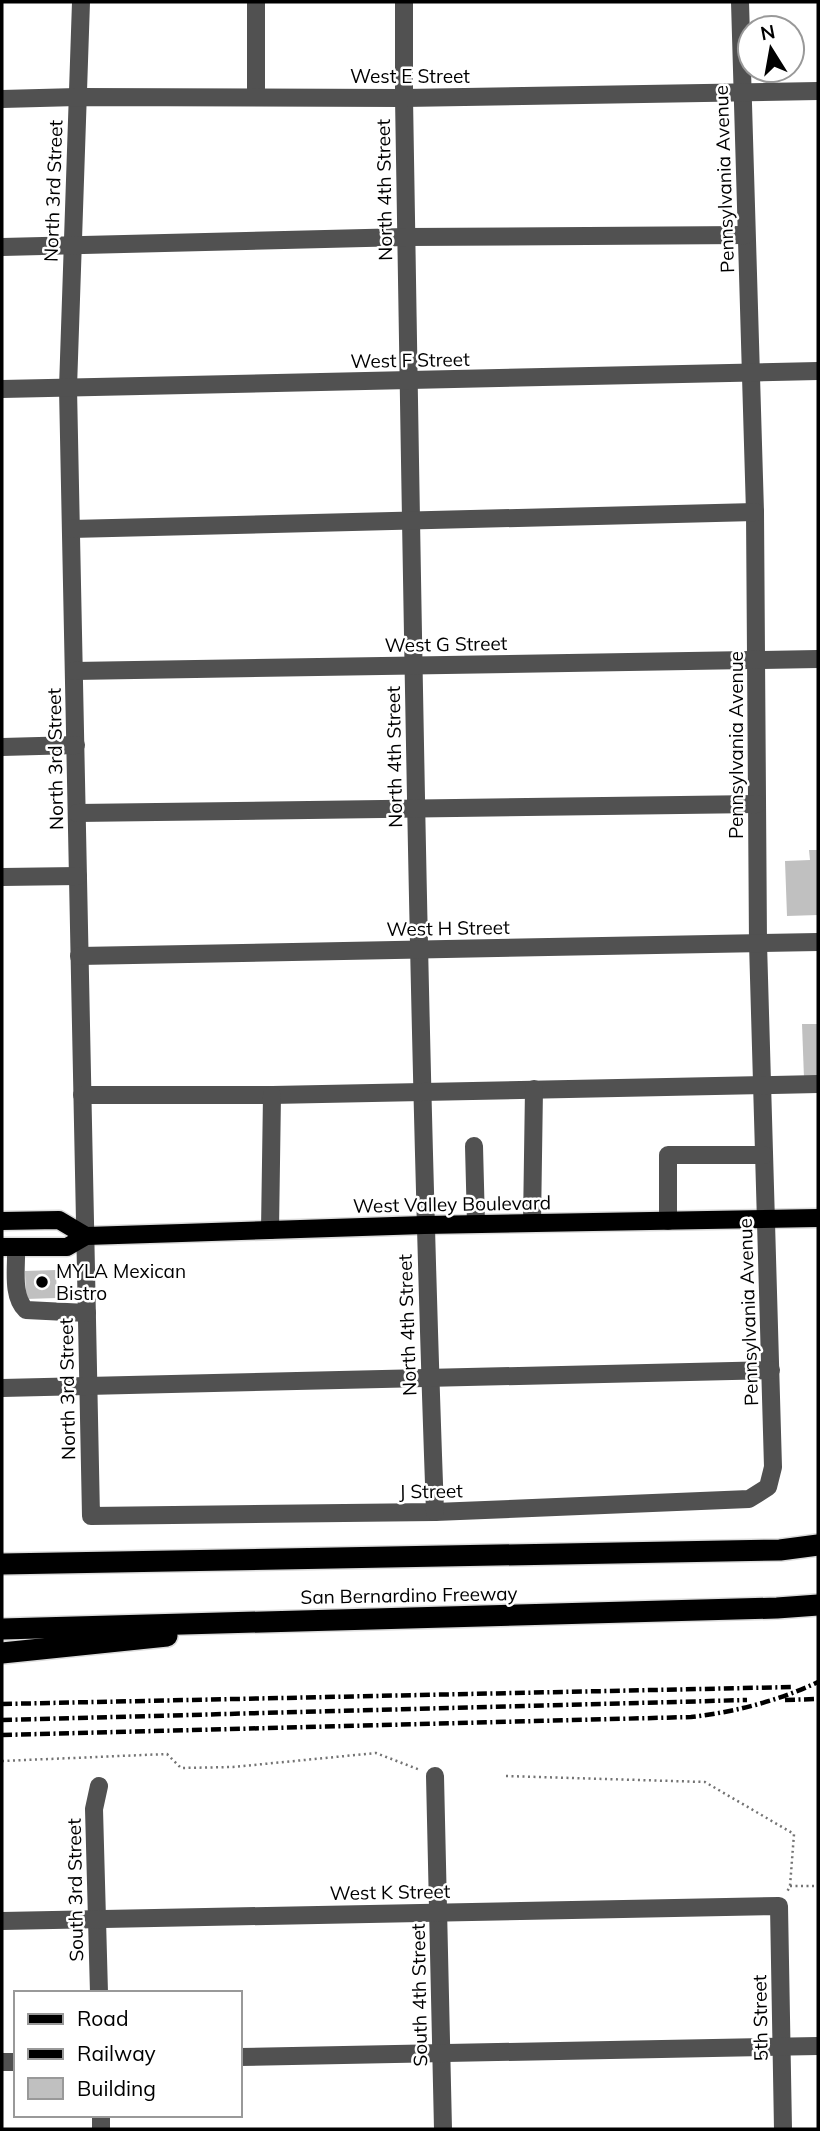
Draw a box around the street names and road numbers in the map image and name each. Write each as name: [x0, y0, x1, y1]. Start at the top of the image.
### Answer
street label: West E Street: [350, 64, 470, 88]
street label: Pennsylvania Avenue: [709, 85, 739, 273]
street label: North 3rd Street: [39, 119, 67, 263]
street label: North 4th Street: [371, 119, 397, 261]
street label: West F Street: [350, 347, 470, 373]
street label: West G Street: [384, 631, 508, 657]
street label: Pennsylvania Avenue: [724, 651, 748, 839]
street label: North 4th Street: [381, 686, 407, 828]
street label: North 3rd Street: [42, 687, 68, 830]
street label: West H Street: [386, 915, 510, 941]
street label: West Valley Boulevard: [353, 1190, 551, 1218]
street label: Pennsylvania Avenue: [733, 1218, 763, 1406]
street label: North 4th Street: [393, 1253, 421, 1396]
street label: North 3rd Street: [54, 1317, 80, 1460]
street label: J Street: [399, 1478, 463, 1504]
street label: San Bernardino Freeway: [300, 1581, 518, 1609]
street label: South 3rd Street: [62, 1818, 88, 1962]
street label: West K Street: [329, 1879, 451, 1905]
street label: South 4th Street: [406, 1923, 432, 2067]
street label: 5th Street: [747, 1974, 773, 2062]

